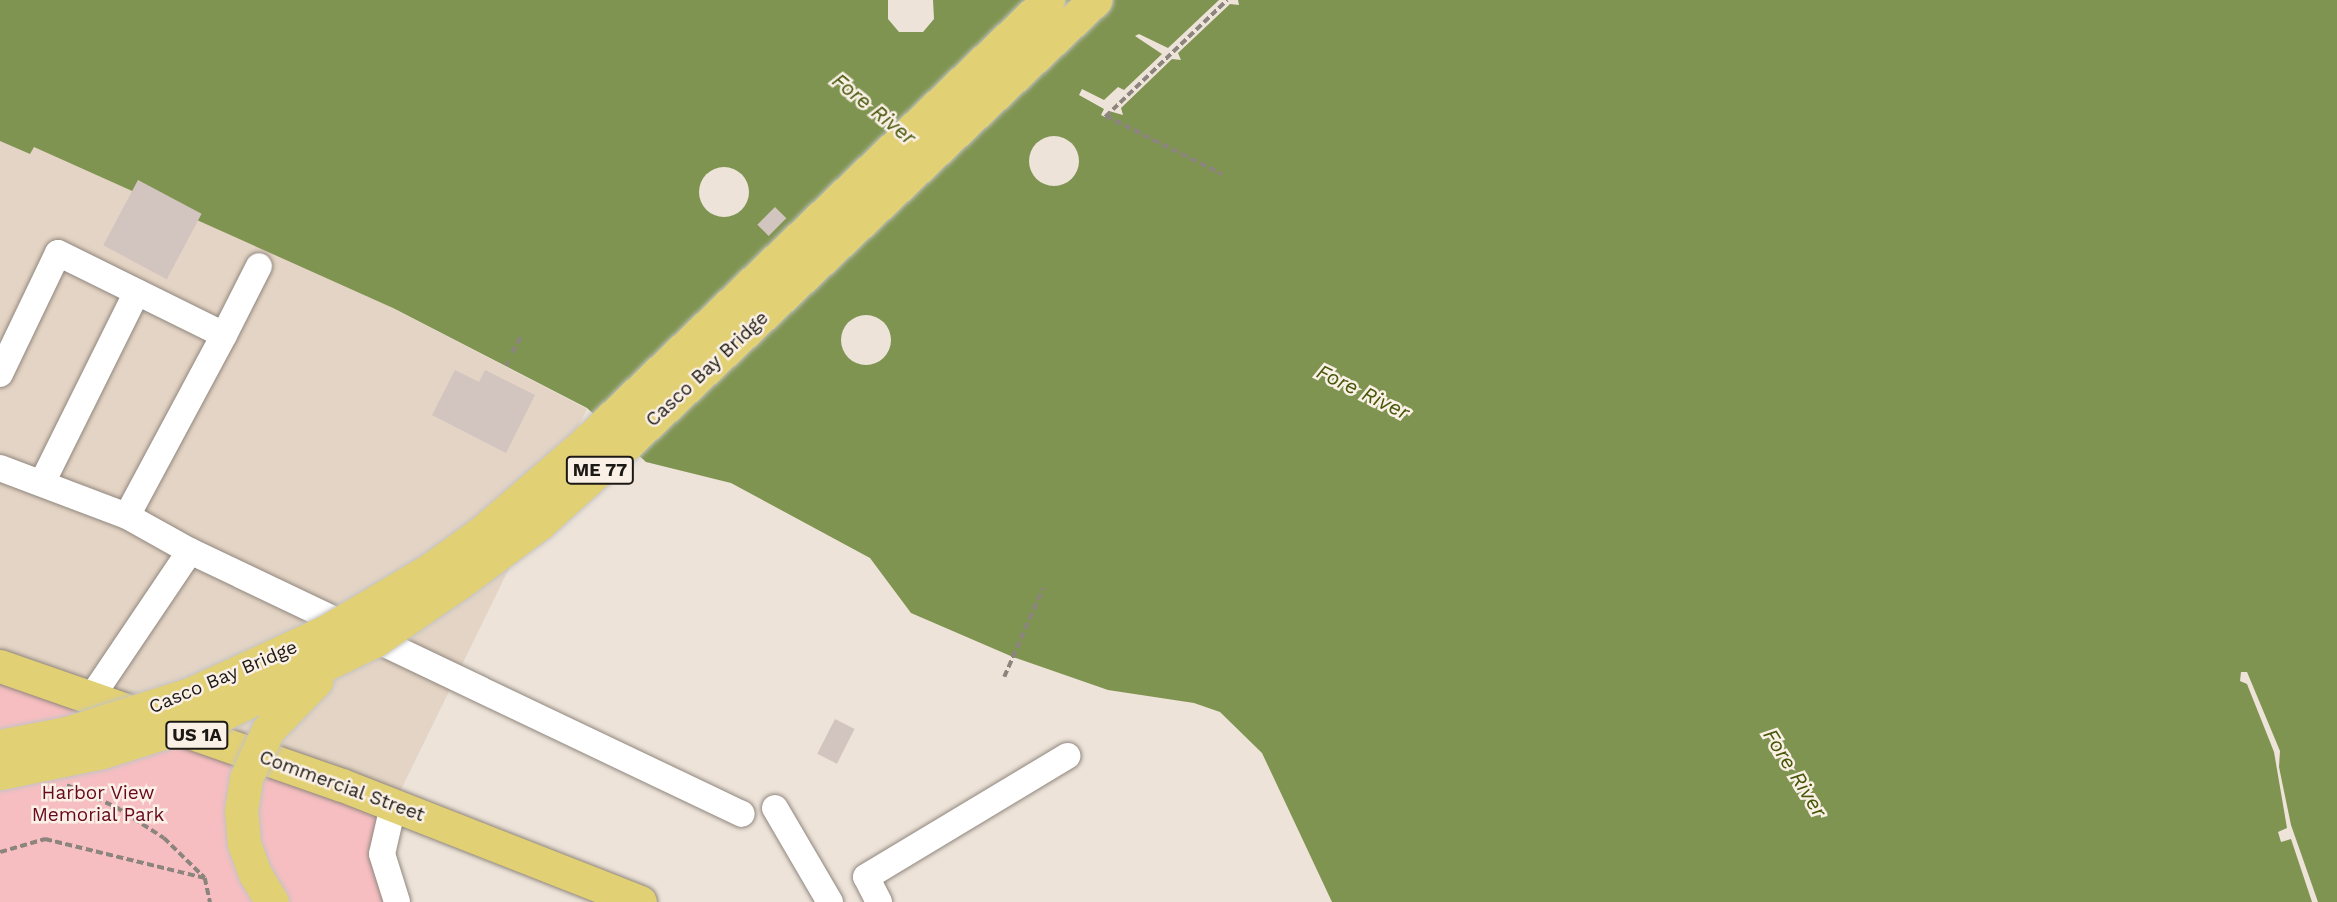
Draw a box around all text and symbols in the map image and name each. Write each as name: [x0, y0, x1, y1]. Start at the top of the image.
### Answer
water label: Fore River: [827, 68, 921, 150]
street label: Casco Bay Bridge: [641, 306, 773, 432]
water label: Fore River: [1312, 359, 1414, 425]
road number: ME 77: [565, 456, 635, 484]
street label: Casco Bay Bridge: [145, 635, 301, 719]
road number: US 1A: [164, 720, 230, 750]
water label: Fore River: [1758, 724, 1832, 822]
street label: Commercial Street: [256, 745, 428, 827]
park label: Harbor View Memorial Park: [31, 782, 165, 826]

